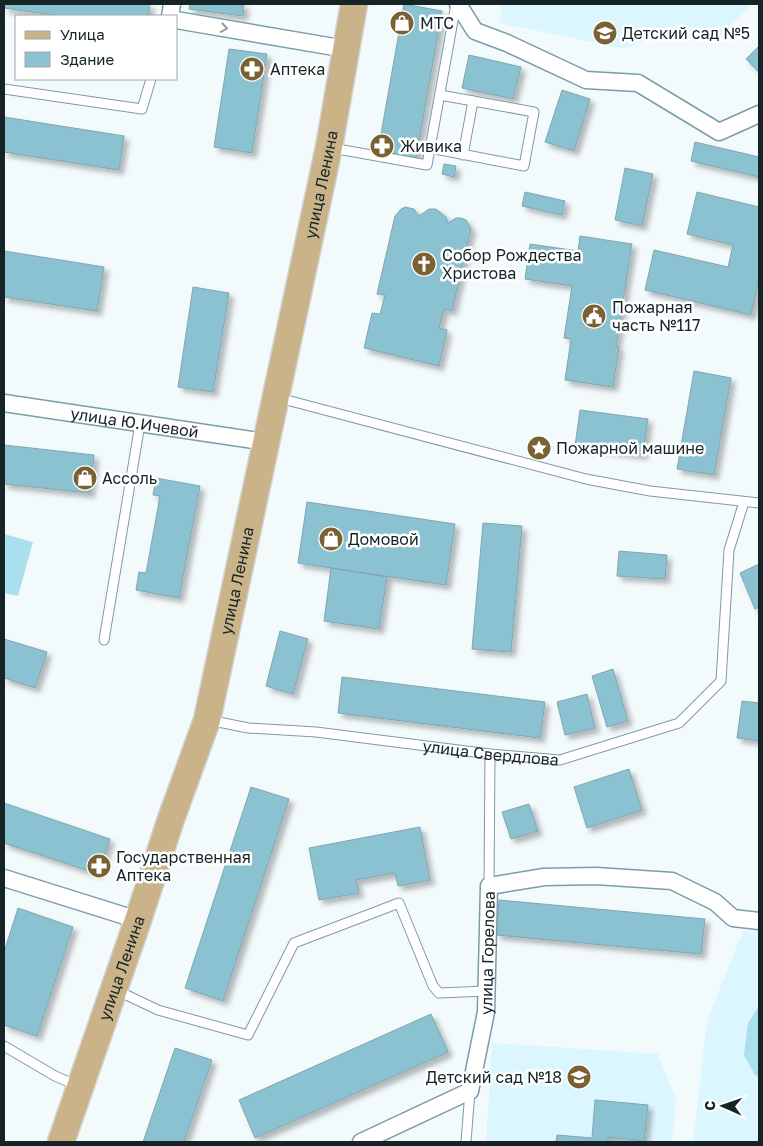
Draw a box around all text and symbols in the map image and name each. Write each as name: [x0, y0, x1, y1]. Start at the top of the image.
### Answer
shop icon: МТС: [389, 10, 415, 36]
place label: МТС: [420, 13, 454, 33]
legend: [15, 15, 178, 80]
school or university icon: Детский сад №5: [592, 20, 618, 46]
one-way arrow: [220, 23, 229, 33]
place label: Детский сад №5: [622, 23, 750, 43]
text: Улица: [60, 25, 105, 43]
text: Здание: [60, 50, 114, 68]
pharmacy icon: Аптека: [239, 56, 265, 82]
place label: Аптека: [270, 59, 325, 79]
street label: улица Ленина: [300, 129, 342, 240]
pharmacy icon: Живика: [369, 133, 395, 159]
place label: Живика: [400, 136, 462, 156]
place label: Собор Рождества Христова: [442, 245, 582, 283]
church icon: Собор Рождества Христова: [411, 251, 437, 277]
place label: Пожарная часть №117: [612, 297, 700, 335]
public building icon: Пожарная часть №117: [581, 303, 607, 329]
street label: улица Ю.Ичевой: [69, 403, 200, 442]
place icon: Пожарной машине: [526, 435, 552, 461]
place label: Пожарной машине: [556, 438, 704, 458]
shop icon: Ассоль: [72, 465, 98, 491]
place label: Ассоль: [102, 468, 157, 488]
street label: улица Ленина: [215, 525, 258, 637]
shop icon: Домовой: [318, 526, 344, 552]
place label: Домовой: [348, 529, 419, 549]
street label: улица Свердлова: [421, 736, 560, 770]
place label: Государственная Аптека: [116, 847, 251, 885]
pharmacy icon: Государственная Аптека: [86, 853, 112, 879]
street label: улица Горелова: [476, 891, 499, 1015]
street label: улица Ленина: [94, 913, 149, 1023]
school or university icon: Детский сад №18: [566, 1064, 592, 1090]
place label: Детский сад №18: [426, 1067, 562, 1087]
north arrow: [698, 1081, 748, 1131]
text: С: [701, 1100, 718, 1111]

